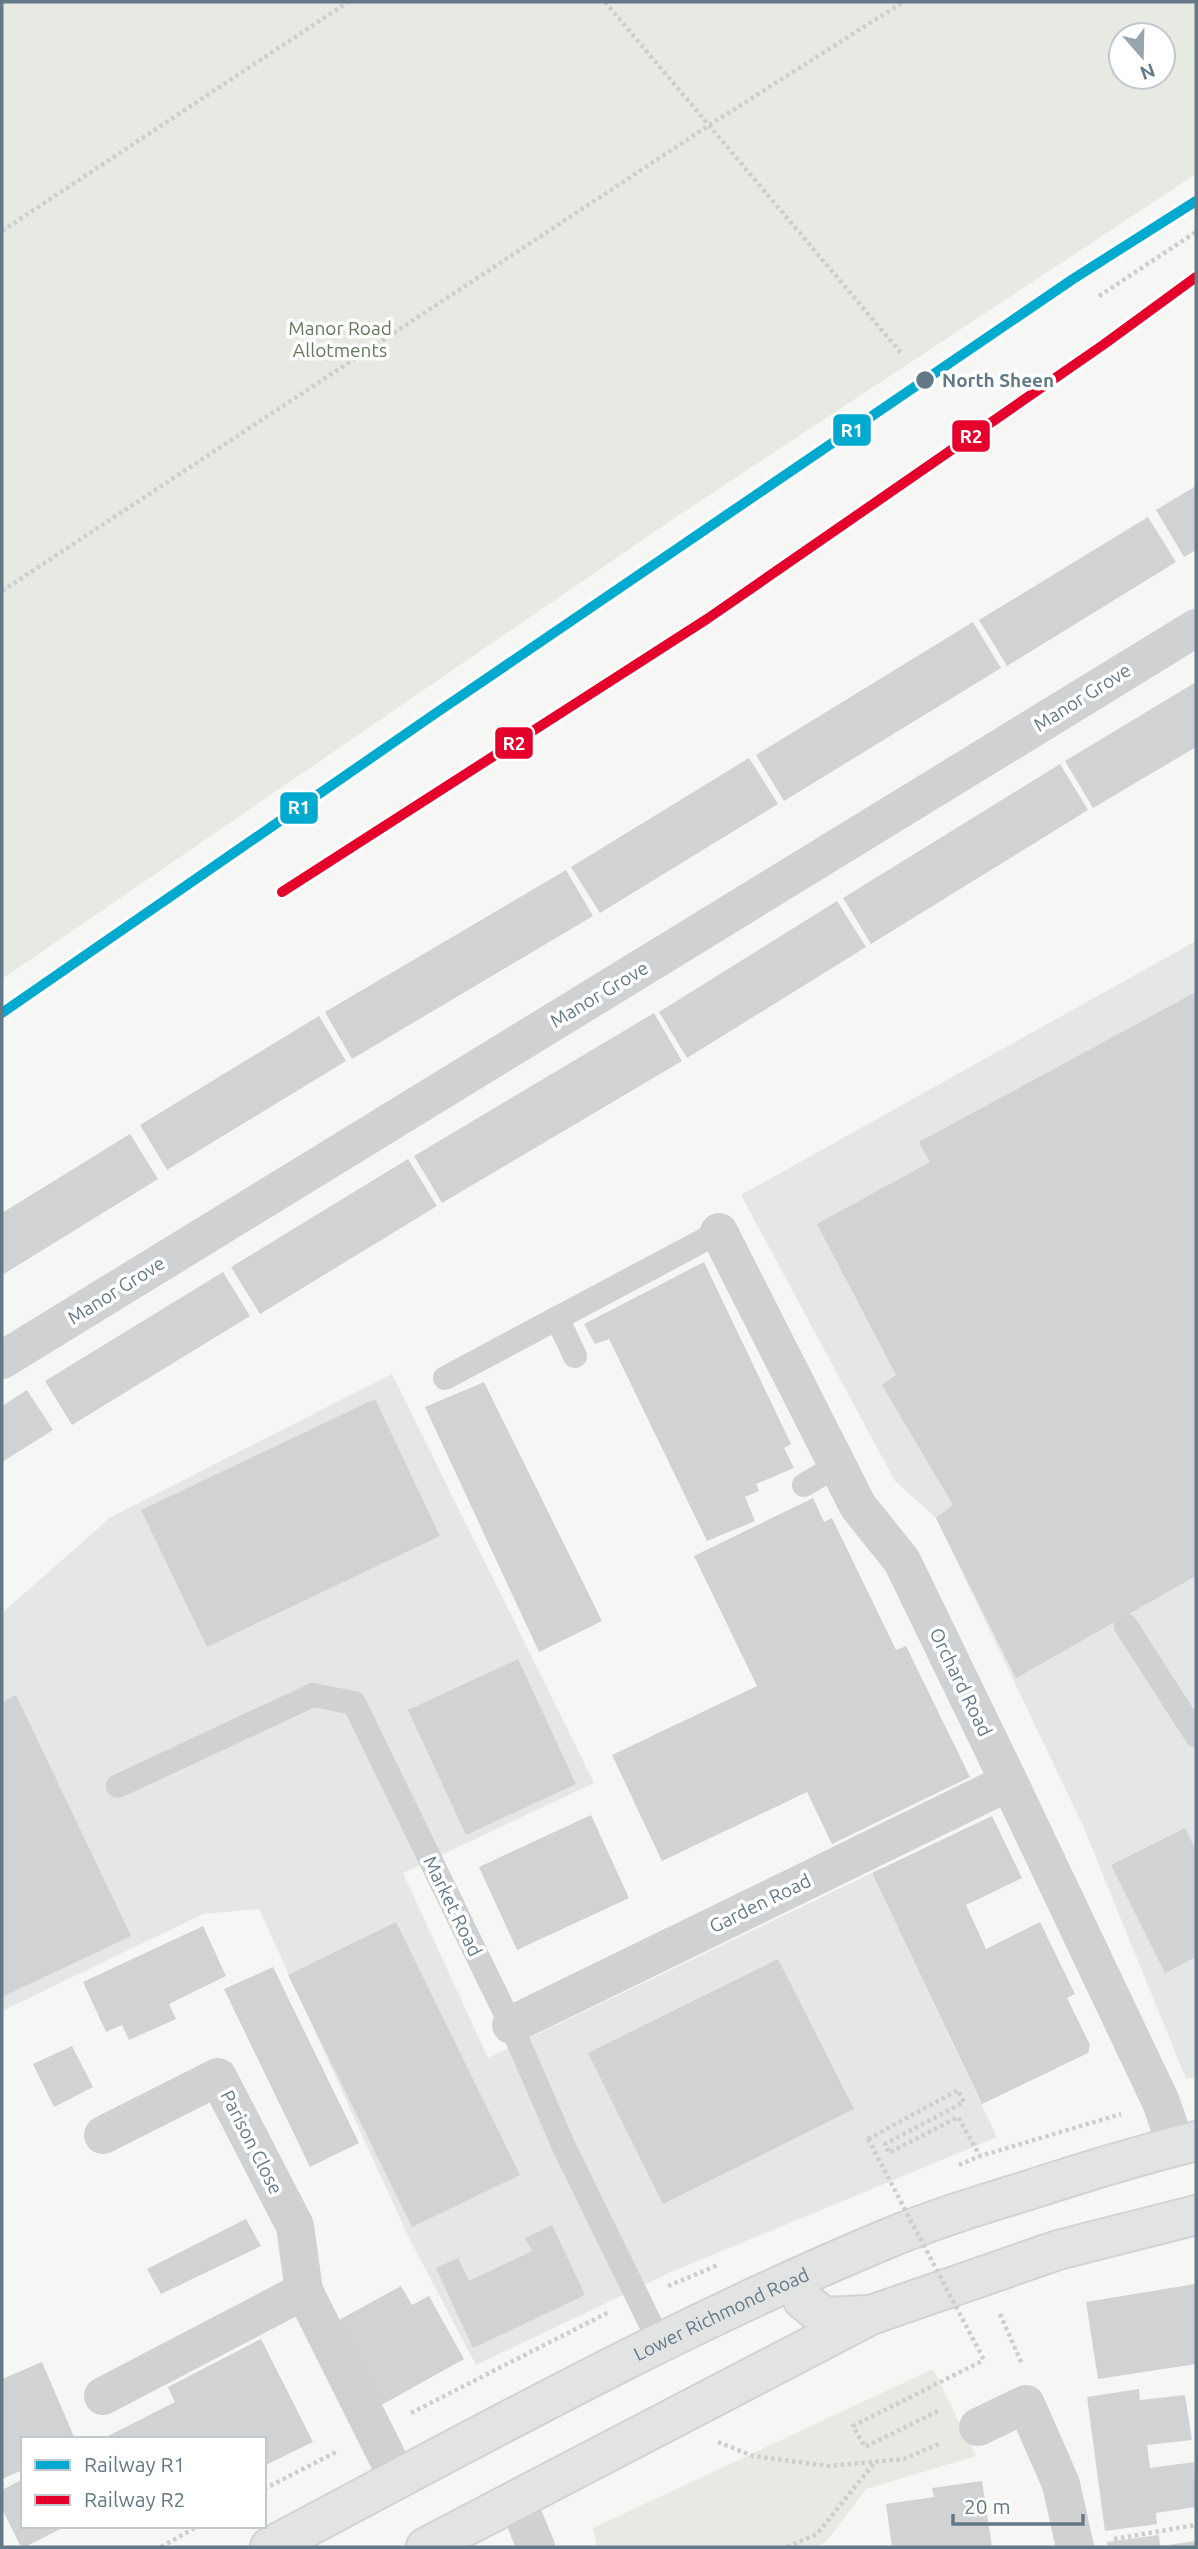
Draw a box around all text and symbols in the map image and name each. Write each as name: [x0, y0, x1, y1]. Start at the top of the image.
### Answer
north arrow: [1107, 21, 1177, 91]
text: N: [1137, 59, 1158, 85]
park label: Manor Road Allotments: [288, 317, 392, 361]
marker: North Sheen: [914, 369, 936, 391]
place label: North Sheen: [942, 369, 1054, 391]
line badge: R1: [832, 413, 872, 447]
text: R1: [840, 419, 864, 441]
line badge: R2: [951, 419, 991, 453]
text: R2: [959, 425, 983, 447]
street label: Manor Grove: [1029, 658, 1135, 736]
line badge: R2: [494, 726, 534, 760]
text: R2: [502, 732, 526, 754]
line badge: R1: [279, 791, 319, 825]
text: R1: [287, 796, 311, 818]
street label: Manor Grove: [546, 956, 652, 1032]
street label: Manor Grove: [63, 1251, 169, 1329]
street label: Orchard Road: [925, 1624, 997, 1740]
street label: Market Road: [419, 1852, 487, 1960]
street label: Garden Road: [706, 1869, 814, 1937]
street label: Parison Close: [216, 2086, 288, 2198]
street label: Lower Richmond Road: [630, 2263, 812, 2365]
legend: [21, 2437, 266, 2528]
text: Railway R1: [84, 2452, 185, 2476]
scale bar: [953, 2482, 1082, 2526]
text: Railway R2: [84, 2487, 185, 2511]
text: 20 m: [964, 2494, 1011, 2518]

